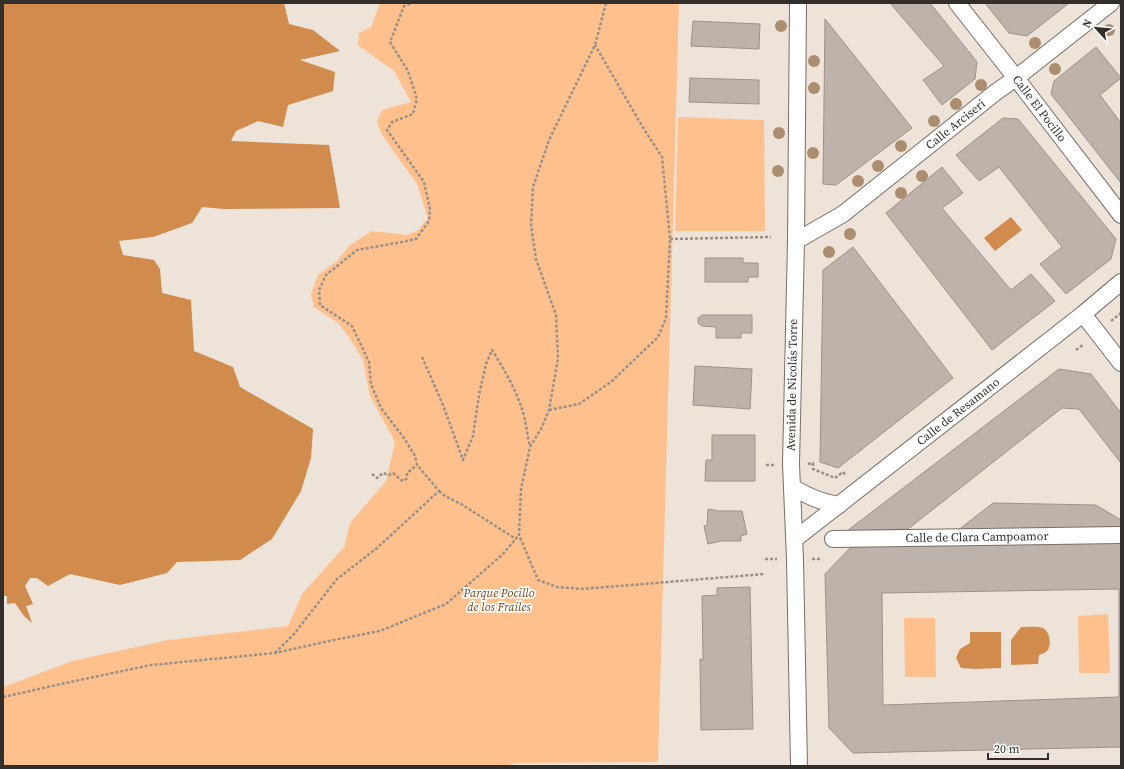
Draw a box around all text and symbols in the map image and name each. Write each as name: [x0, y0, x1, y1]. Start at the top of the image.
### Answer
north arrow: [1076, 8, 1116, 48]
text: N: [1079, 17, 1096, 31]
street label: Calle El Pocillo: [1009, 72, 1070, 146]
street label: Calle Arciseri: [922, 95, 989, 153]
street label: Avenida de Nicolás Torre: [783, 319, 801, 451]
street label: Calle de Resamano: [913, 374, 1003, 449]
street label: Calle de Clara Campoamor: [905, 528, 1049, 546]
park label: Parque Pocillo de los Frailes: [462, 585, 535, 615]
scale bar: [988, 735, 1048, 761]
text: 20 m: [994, 741, 1020, 757]

